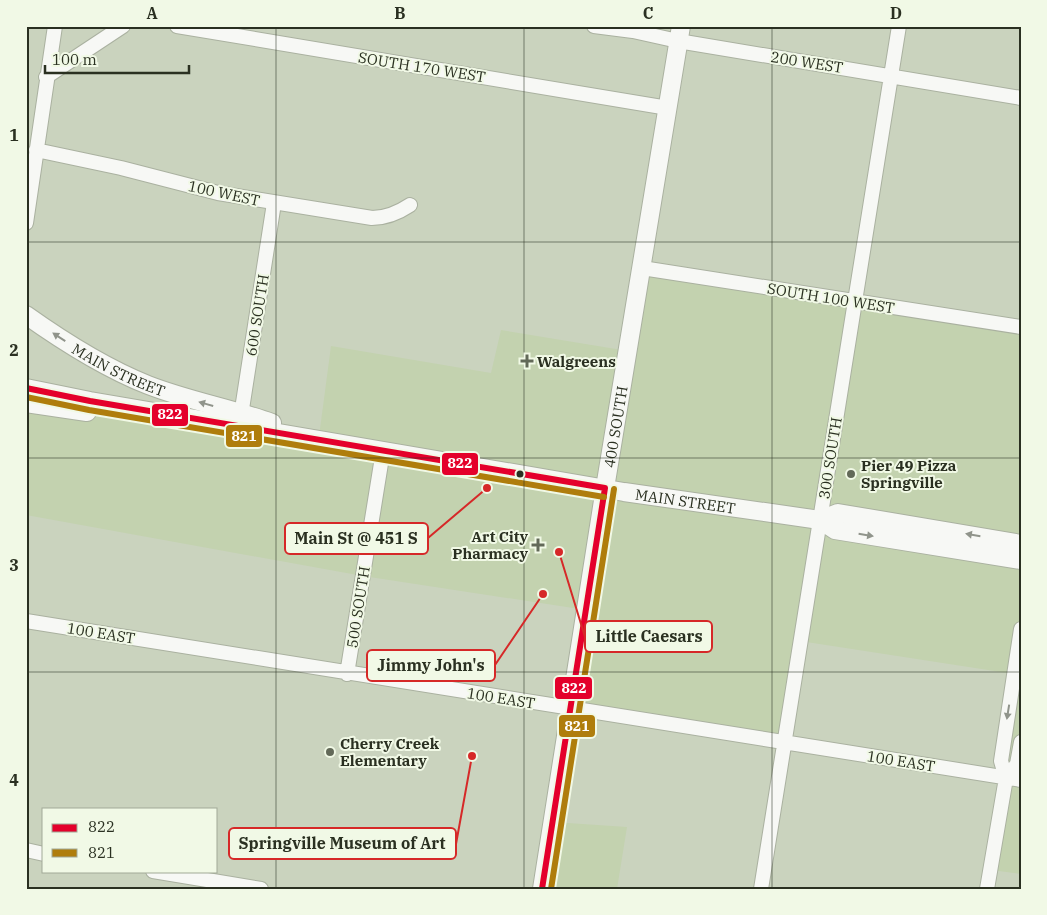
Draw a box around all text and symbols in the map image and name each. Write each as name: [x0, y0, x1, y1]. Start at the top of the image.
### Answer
text: A: [146, 3, 158, 23]
text: B: [394, 3, 406, 23]
text: C: [643, 3, 653, 23]
text: D: [890, 3, 902, 23]
scale bar: [45, 42, 189, 74]
street label: 200 WEST: [769, 47, 845, 77]
street label: SOUTH 170 WEST: [357, 48, 487, 86]
text: 100 m: [52, 50, 97, 69]
text: 1: [9, 125, 19, 145]
street label: 100 WEST: [186, 176, 262, 210]
street label: 600 SOUTH: [241, 273, 273, 357]
street label: SOUTH 100 WEST: [766, 279, 896, 317]
one-way arrow: [52, 333, 66, 342]
street label: MAIN STREET: [69, 339, 168, 400]
text: 2: [9, 340, 19, 360]
place label: Walgreens: [537, 352, 616, 371]
marker: Walgreens: [521, 355, 533, 367]
street label: 400 SOUTH: [599, 384, 631, 469]
one-way arrow: [199, 399, 214, 407]
line badge: 822: [151, 403, 189, 427]
text: 822: [157, 405, 183, 423]
street label: 300 SOUTH: [814, 416, 846, 500]
line badge: 821: [225, 424, 263, 448]
text: 821: [231, 427, 257, 445]
line badge: 822: [441, 452, 479, 476]
text: 822: [447, 454, 473, 472]
place label: Pier 49 Pizza Springville: [861, 456, 957, 492]
marker: Pier 49 Pizza Springville: [845, 468, 857, 480]
unlabelled marker: [515, 469, 525, 479]
street label: MAIN STREET: [634, 484, 737, 517]
callout: Main St @ 451 S: [285, 523, 428, 554]
place label: Art City Pharmacy: [452, 527, 528, 563]
text: Main St @ 451 S: [294, 528, 418, 548]
one-way arrow: [858, 531, 874, 539]
one-way arrow: [964, 531, 980, 539]
marker: Art City Pharmacy: [532, 539, 544, 551]
text: 3: [9, 555, 19, 575]
street label: 500 SOUTH: [342, 565, 374, 649]
street label: 100 EAST: [66, 618, 137, 648]
callout: Little Caesars: [585, 621, 712, 652]
text: Little Caesars: [595, 626, 703, 646]
callout: Jimmy John's: [367, 650, 495, 681]
text: Jimmy John's: [377, 655, 485, 675]
line badge: 822: [554, 676, 593, 700]
text: 822: [561, 679, 587, 697]
street label: 100 EAST: [466, 683, 537, 713]
one-way arrow: [1004, 704, 1012, 720]
line badge: 821: [558, 714, 596, 738]
text: 821: [564, 717, 590, 735]
place label: Cherry Creek Elementary: [340, 734, 440, 770]
marker: Cherry Creek Elementary: [324, 746, 336, 758]
street label: 100 EAST: [866, 746, 937, 776]
text: 4: [9, 770, 19, 790]
legend: [42, 808, 218, 872]
text: 822: [88, 817, 115, 836]
callout: Springville Museum of Art: [229, 828, 456, 859]
text: Springville Museum of Art: [239, 833, 445, 853]
text: 821: [88, 843, 115, 862]

